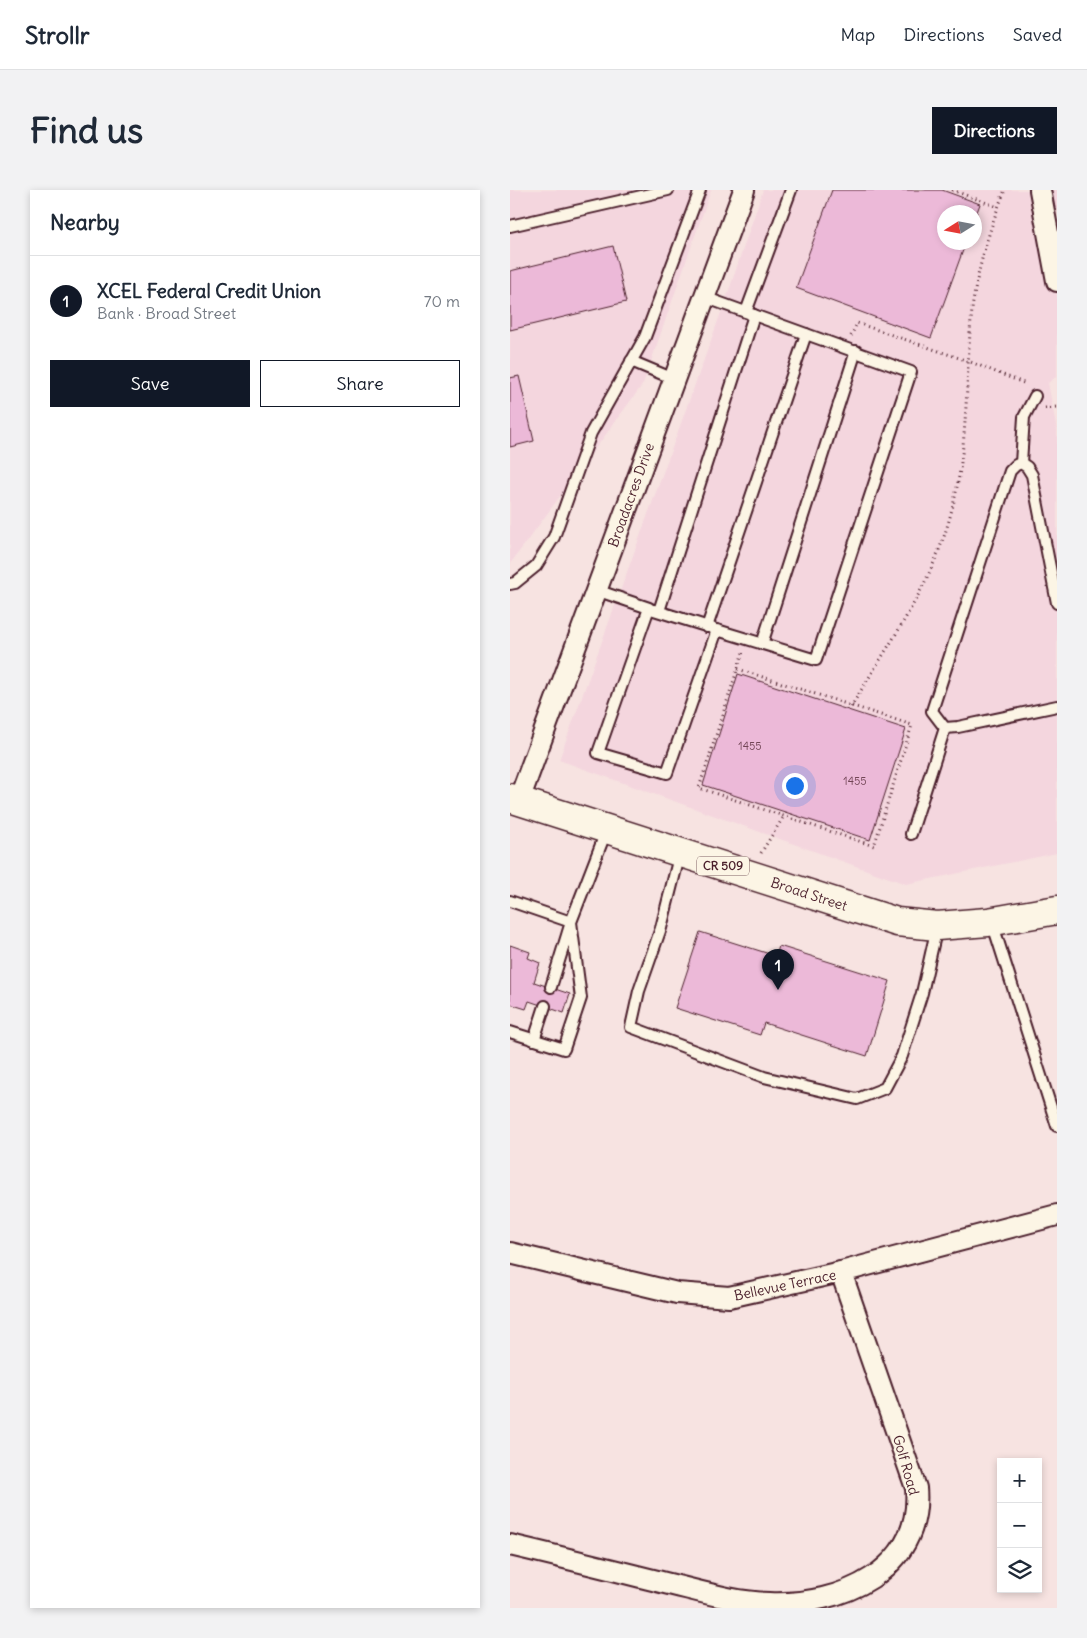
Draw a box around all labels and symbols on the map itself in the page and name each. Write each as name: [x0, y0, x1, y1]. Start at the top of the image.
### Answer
north arrow: [937, 205, 982, 250]
street label: Broadacres Drive: [604, 440, 658, 550]
house number: 1455: [738, 739, 762, 753]
your location: [782, 773, 808, 799]
house number: 1455: [843, 774, 867, 788]
road number: CR 509: [697, 856, 749, 876]
street label: Broad Street: [768, 873, 850, 915]
pin: 1: [762, 949, 794, 990]
street label: Bellevue Terrace: [732, 1265, 838, 1305]
street label: Golf Road: [889, 1433, 923, 1497]

